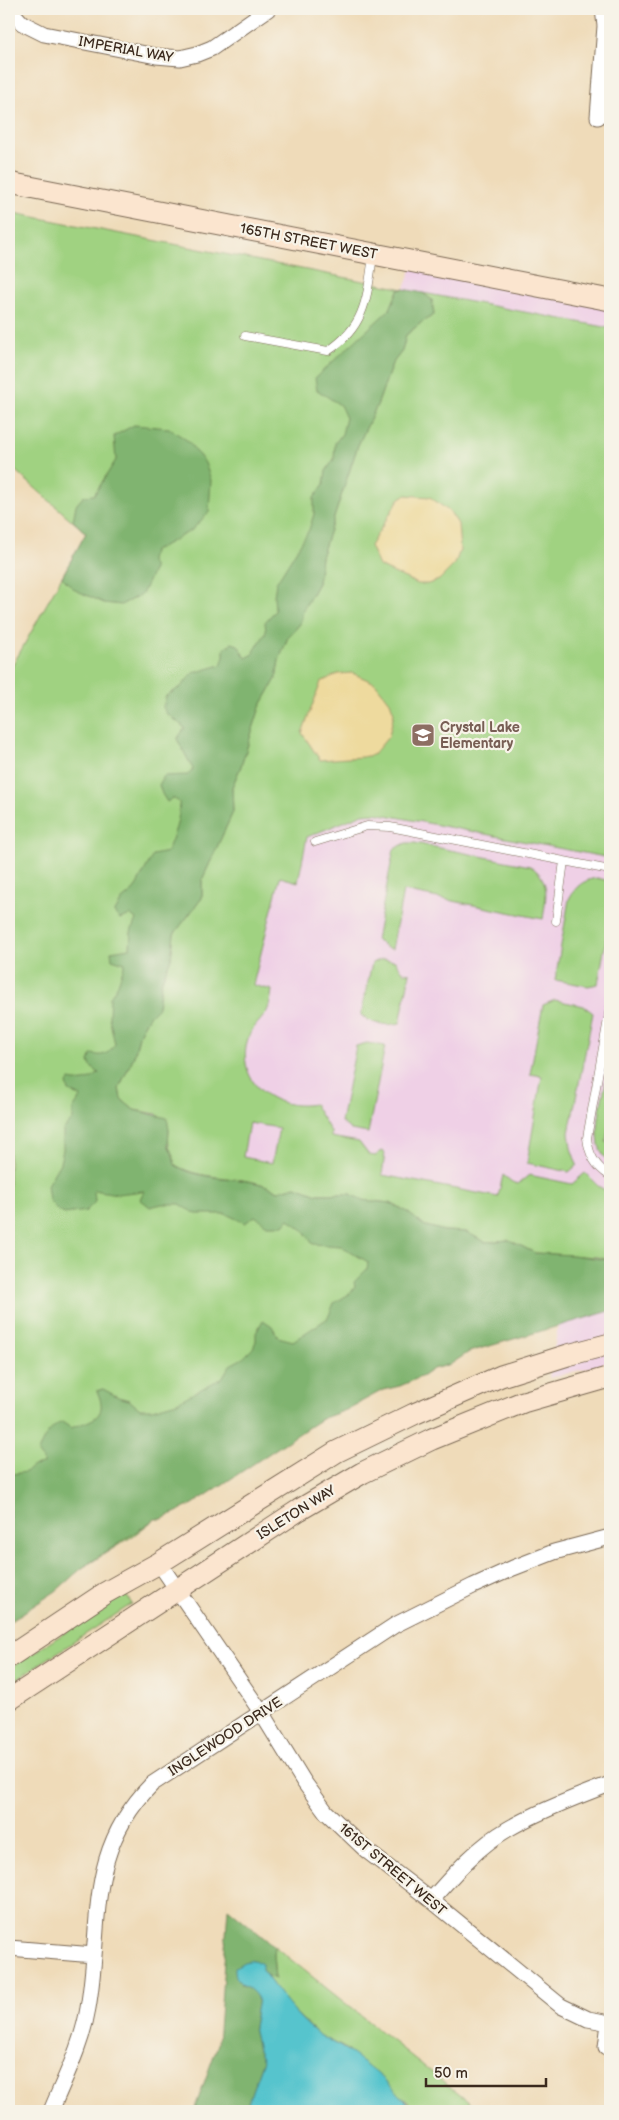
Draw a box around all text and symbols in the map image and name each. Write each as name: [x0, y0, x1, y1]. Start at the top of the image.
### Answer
street label: IMPERIAL WAY: [77, 33, 175, 66]
street label: 165TH STREET WEST: [239, 220, 380, 263]
place label: Crystal Lake Elementary: [440, 719, 520, 752]
school or university icon: Crystal Lake Elementary: [410, 722, 436, 748]
street label: ISLETON WAY: [254, 1481, 339, 1543]
street label: INGLEWOOD DRIVE: [165, 1693, 285, 1780]
street label: 161ST STREET WEST: [336, 1820, 450, 1920]
scale bar: [426, 2055, 546, 2087]
text: 50 m: [434, 2064, 468, 2083]

